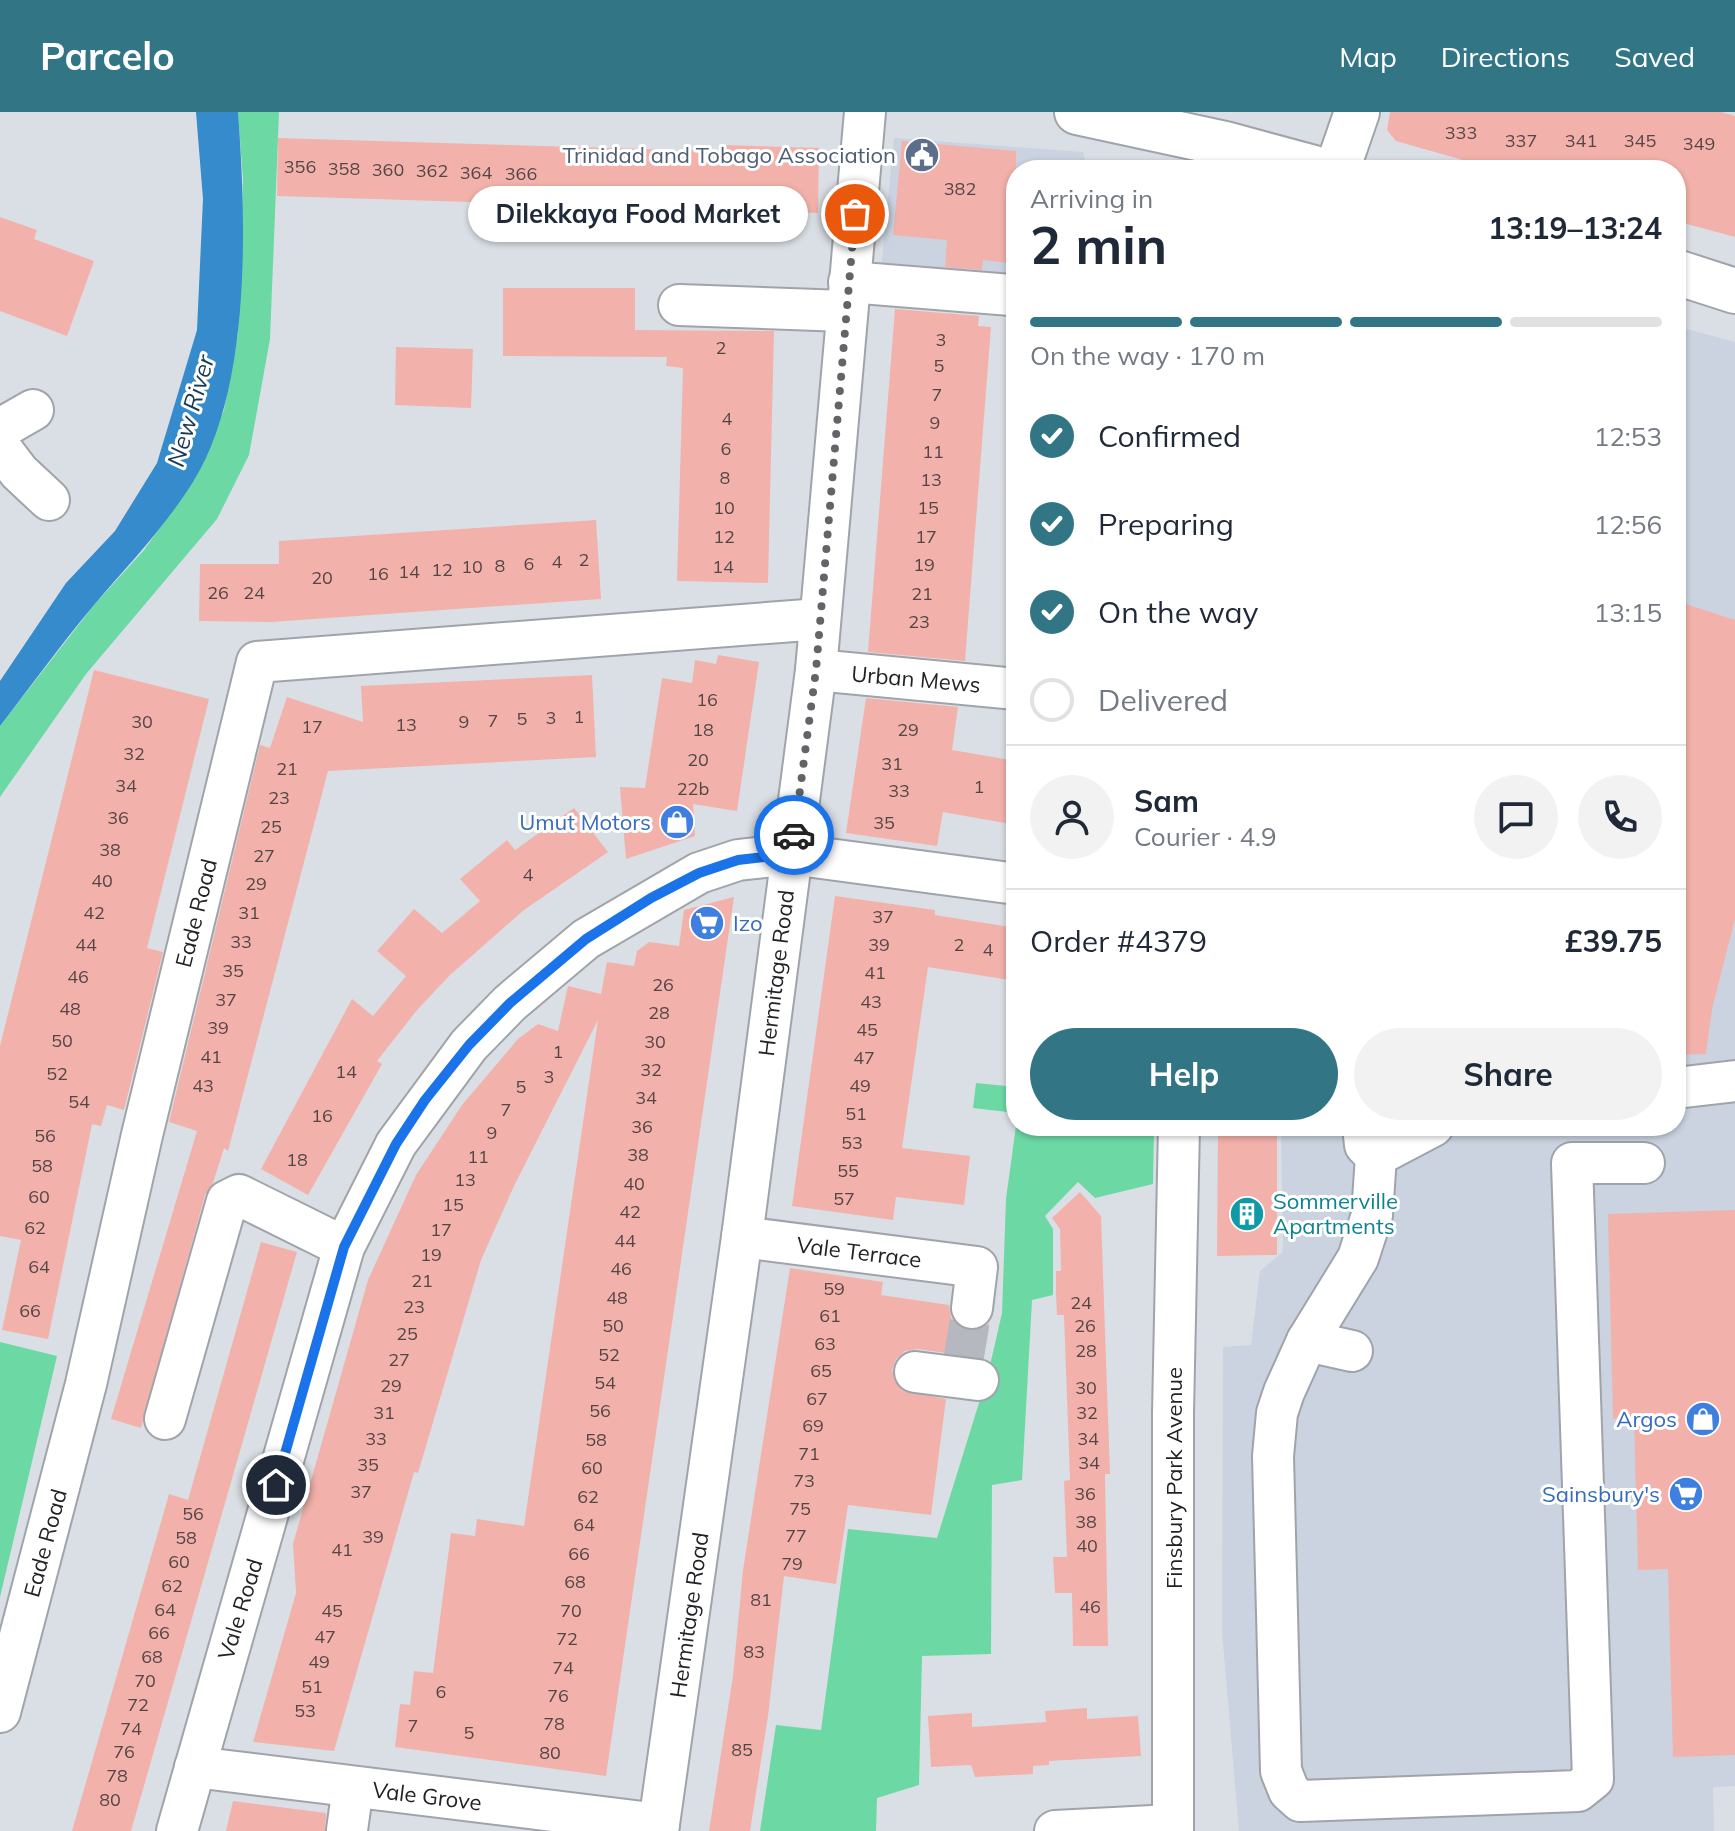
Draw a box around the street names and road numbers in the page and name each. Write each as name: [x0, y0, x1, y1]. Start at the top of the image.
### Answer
street label: Urban Mews: [850, 659, 982, 699]
street label: Eade Road: [169, 856, 223, 970]
street label: Hermitage Road: [752, 888, 800, 1058]
street label: Vale Terrace: [795, 1230, 923, 1274]
street label: Finsbury Park Avenue: [1160, 1367, 1188, 1589]
street label: Eade Road: [17, 1486, 73, 1600]
street label: Hermitage Road: [664, 1530, 714, 1700]
street label: Vale Road: [211, 1555, 269, 1663]
street label: Vale Grove: [371, 1775, 483, 1817]

